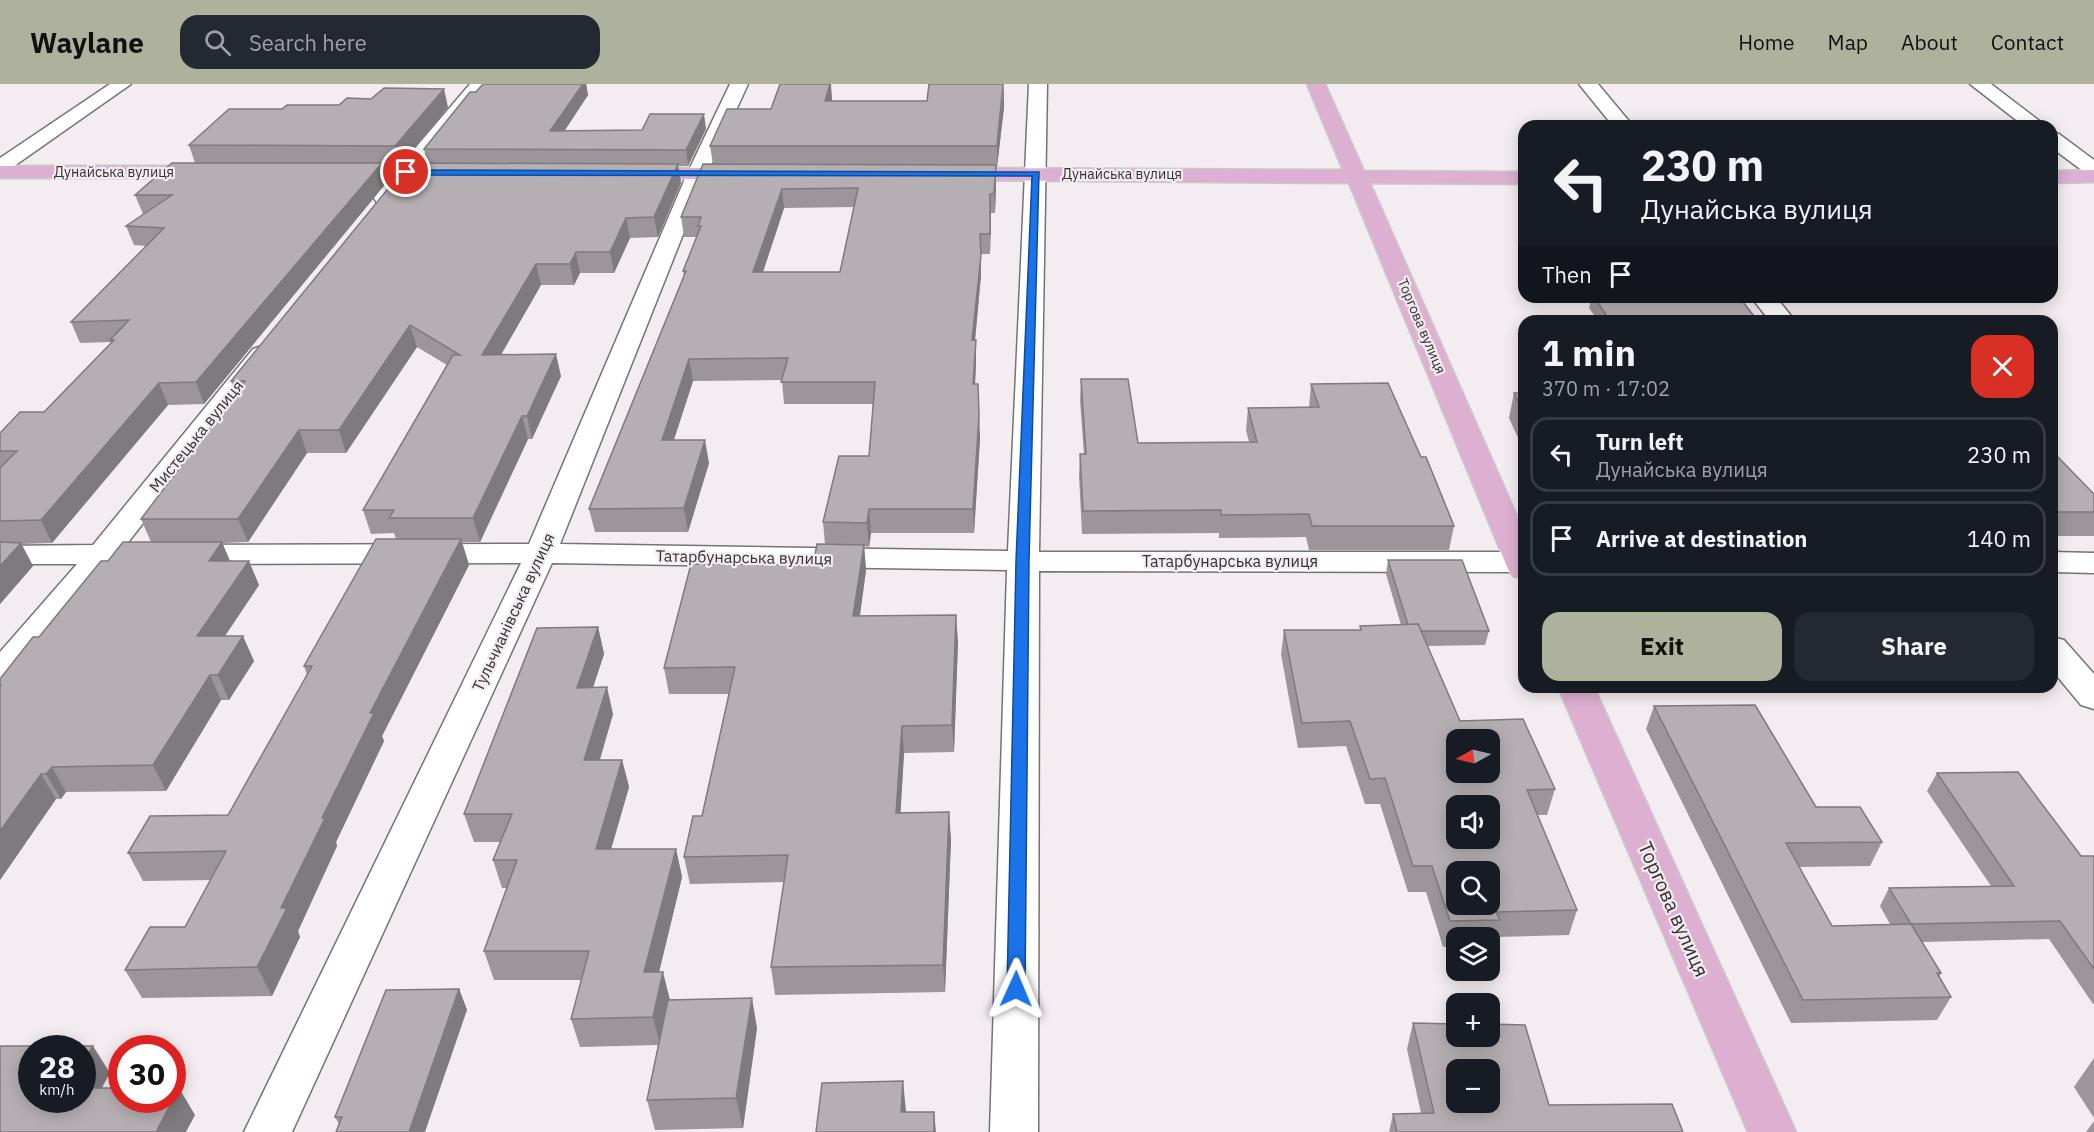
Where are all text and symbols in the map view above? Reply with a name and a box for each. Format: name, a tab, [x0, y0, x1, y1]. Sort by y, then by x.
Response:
search box	[180, 15, 600, 69]
text: Waylane	[30, 24, 144, 61]
icon: search	[201, 26, 234, 59]
text: Search here	[249, 28, 367, 57]
text: Home	[1738, 28, 1795, 56]
text: Map	[1828, 28, 1868, 56]
text: About	[1901, 28, 1958, 56]
text: Contact	[1991, 28, 2064, 56]
text: 230 m	[1641, 138, 1764, 193]
icon: left	[1542, 144, 1620, 222]
pin	[380, 146, 431, 197]
icon: arrive	[389, 155, 422, 188]
street label: Дунайська вулиця	[54, 163, 174, 181]
street label: Дунайська вулиця	[1062, 165, 1182, 183]
text: Дунайська вулиця	[1641, 191, 1873, 226]
icon: arrive	[1604, 258, 1637, 291]
text: Then	[1542, 260, 1592, 289]
street label: Торгова вулиця	[1394, 276, 1450, 376]
text: 1 min	[1542, 329, 1636, 376]
button: close	[1971, 335, 2034, 398]
text: 370 m · 17:02	[1542, 375, 1670, 402]
street label: Мистецька вулиця	[145, 376, 247, 496]
text: Turn left	[1596, 427, 1684, 456]
icon: left	[1545, 438, 1578, 471]
text: 230 m	[1967, 440, 2031, 469]
text: Дунайська вулиця	[1596, 456, 1768, 483]
icon: arrive	[1545, 522, 1578, 555]
text: Arrive at destination	[1596, 524, 1807, 553]
text: 140 m	[1967, 524, 2031, 553]
street label: Тульчианівська вулиця	[467, 530, 559, 694]
street label: Татарбунарська вулиця	[656, 545, 832, 569]
street label: Татарбунарська вулиця	[1142, 551, 1318, 571]
button: Exit	[1542, 612, 1782, 681]
button: Share	[1794, 612, 2034, 681]
north arrow	[1446, 729, 1500, 783]
map controls	[1446, 729, 1500, 1113]
button: sound	[1446, 795, 1500, 849]
street label: Торгова вулиця	[1632, 837, 1716, 981]
button: search	[1446, 861, 1500, 915]
button: layers	[1446, 927, 1500, 981]
position arrow	[984, 957, 1048, 1021]
button: +	[1446, 993, 1500, 1047]
speed limit sign: 30	[108, 1035, 186, 1113]
text: 28	[39, 1047, 75, 1086]
button: −	[1446, 1059, 1500, 1113]
text: km/h	[39, 1080, 75, 1099]

